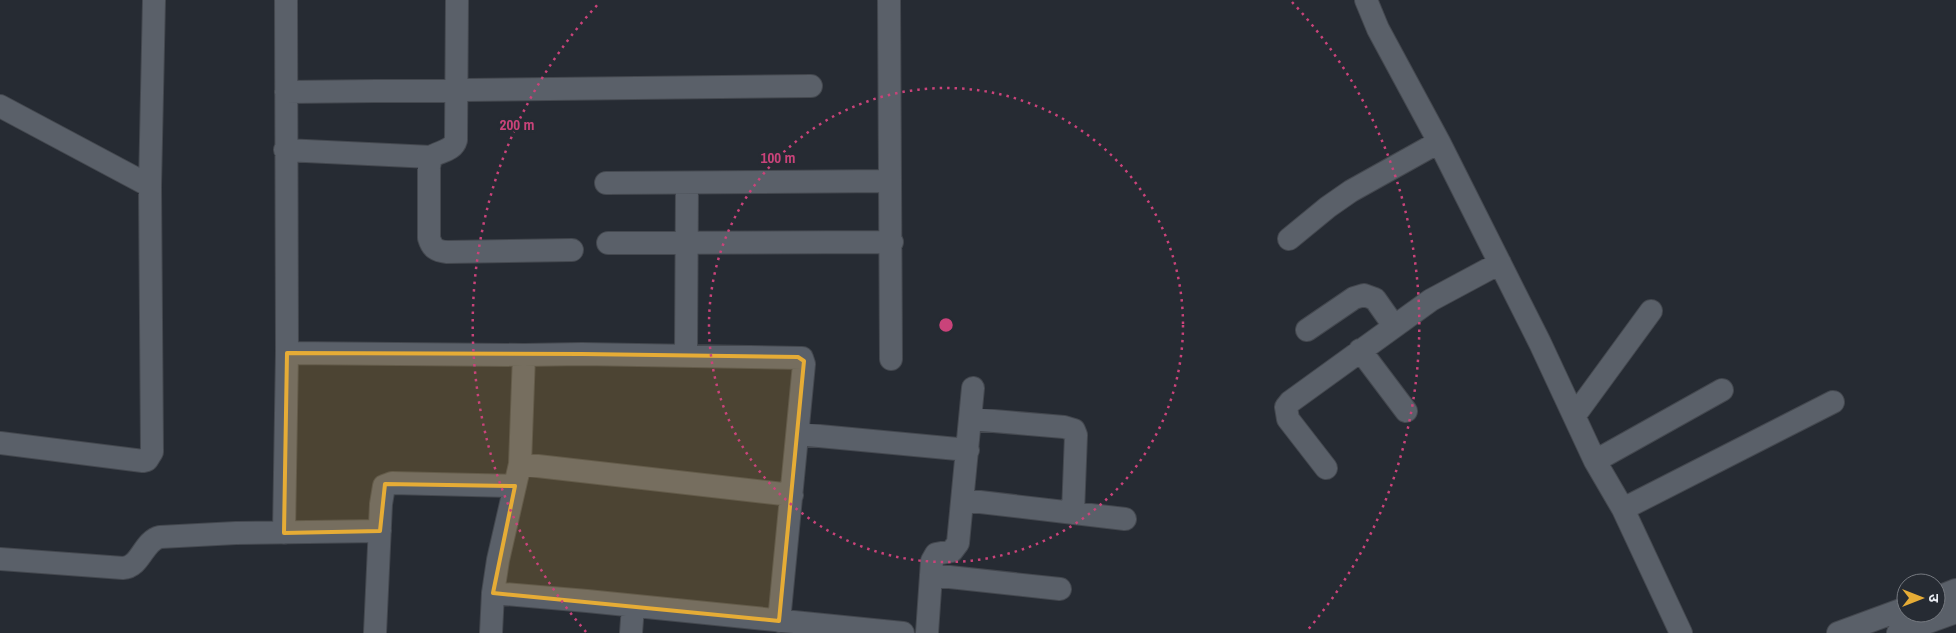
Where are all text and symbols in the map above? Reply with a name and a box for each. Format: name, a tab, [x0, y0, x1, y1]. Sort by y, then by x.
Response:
text: 200 m	[500, 114, 534, 135]
text: 100 m	[761, 147, 795, 168]
centre of rings	[937, 316, 955, 334]
north arrow	[1896, 573, 1946, 623]
text: उ	[1925, 594, 1943, 603]

